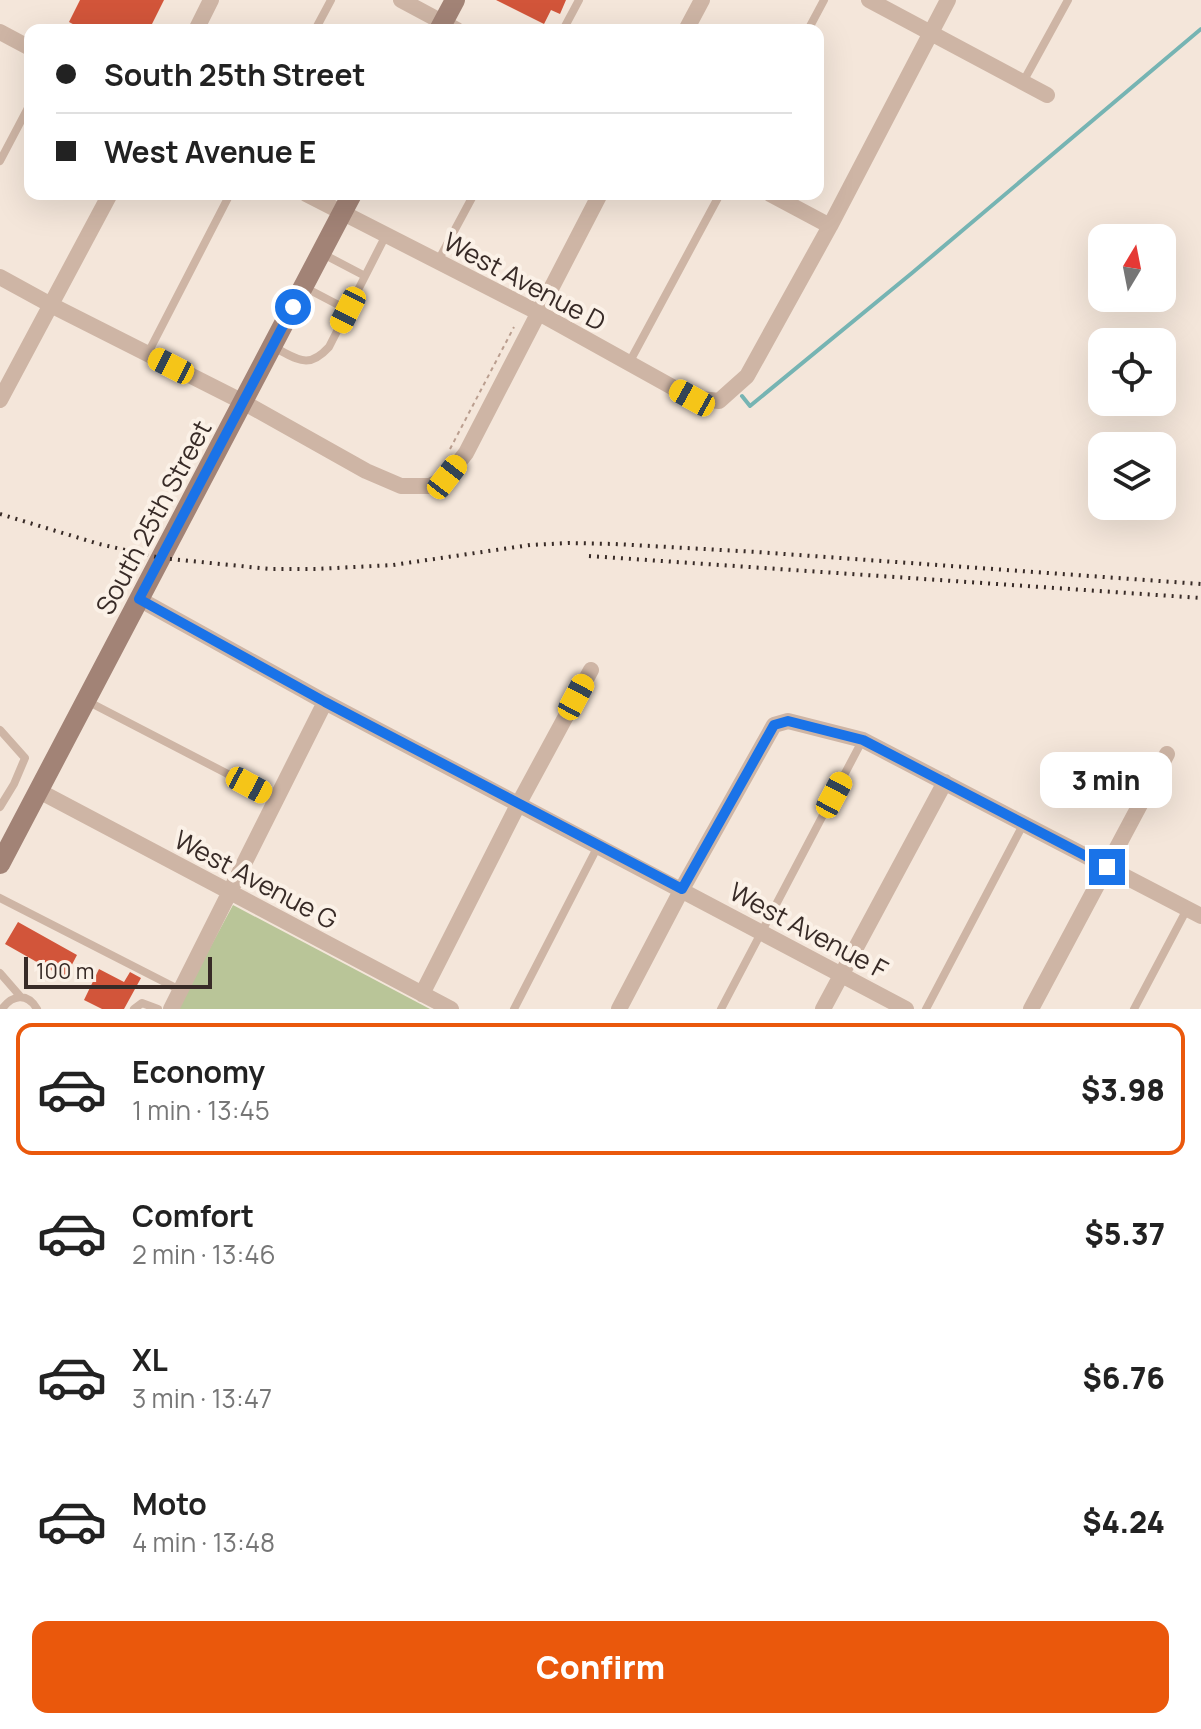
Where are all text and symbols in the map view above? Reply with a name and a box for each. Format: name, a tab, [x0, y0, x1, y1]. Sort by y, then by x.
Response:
text: South 25th Street	[104, 54, 365, 95]
text: West Avenue E	[104, 131, 316, 172]
street label: West Avenue D	[438, 223, 612, 339]
north arrow	[1088, 224, 1176, 312]
map controls	[1088, 224, 1176, 520]
car	[326, 283, 370, 337]
route start	[275, 289, 311, 325]
button: locate	[1088, 328, 1176, 416]
car	[144, 344, 198, 388]
car	[665, 376, 719, 420]
street label: South 25th Street	[87, 414, 219, 620]
button: layers	[1088, 432, 1176, 520]
car	[423, 451, 471, 503]
car	[554, 670, 598, 724]
callout: 3 min	[1041, 751, 1173, 807]
text: 3 min	[1072, 762, 1140, 798]
car	[222, 763, 276, 807]
car	[812, 768, 856, 822]
street label: West Avenue G	[168, 821, 344, 937]
route end	[1089, 849, 1125, 885]
street label: West Avenue F	[723, 873, 895, 987]
scale bar	[24, 953, 212, 989]
text: 100 m	[36, 956, 94, 986]
text: Economy	[132, 1051, 265, 1092]
icon: car	[36, 1053, 108, 1125]
text: $3.98	[1081, 1069, 1165, 1110]
text: 1 min · 13:45	[132, 1092, 270, 1128]
text: Comfort	[132, 1195, 254, 1236]
icon: car	[36, 1197, 108, 1269]
text: $5.37	[1084, 1213, 1165, 1254]
text: 2 min · 13:46	[132, 1236, 276, 1272]
text: XL	[132, 1339, 168, 1380]
icon: car	[36, 1341, 108, 1413]
text: $6.76	[1083, 1357, 1165, 1398]
text: 3 min · 13:47	[132, 1380, 272, 1416]
text: Moto	[132, 1483, 207, 1524]
icon: car	[36, 1485, 108, 1557]
text: $4.24	[1082, 1501, 1165, 1542]
text: 4 min · 13:48	[132, 1524, 275, 1560]
button: Confirm	[32, 1621, 1169, 1713]

